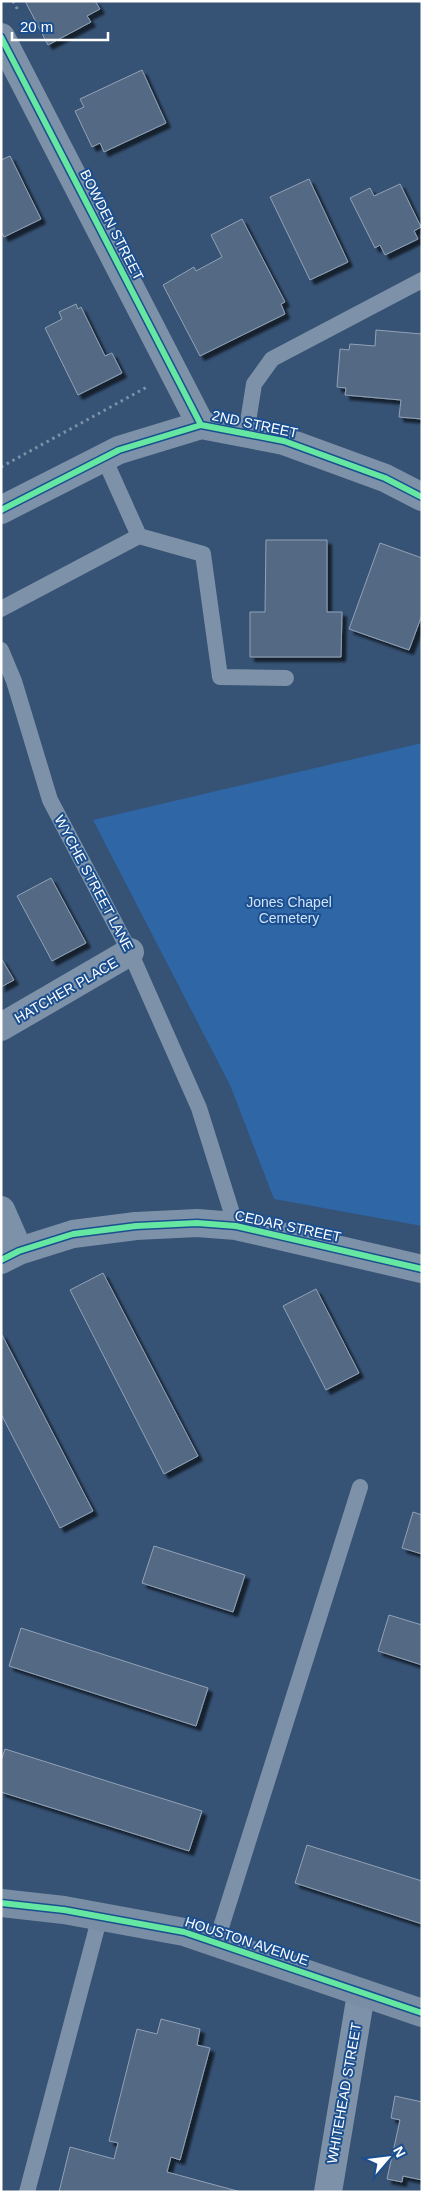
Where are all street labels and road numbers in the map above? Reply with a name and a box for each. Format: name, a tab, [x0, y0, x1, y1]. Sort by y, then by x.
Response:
street label: BOWDEN STREET	[77, 167, 147, 283]
street label: 2ND STREET	[211, 407, 300, 441]
street label: WYCHE STREET LANE	[51, 812, 137, 954]
street label: HATCHER PLACE	[12, 954, 120, 1026]
street label: CEDAR STREET	[233, 1207, 343, 1245]
street label: HOUSTON AVENUE	[183, 1913, 311, 1969]
street label: WHITEHEAD STREET	[324, 2021, 364, 2165]

